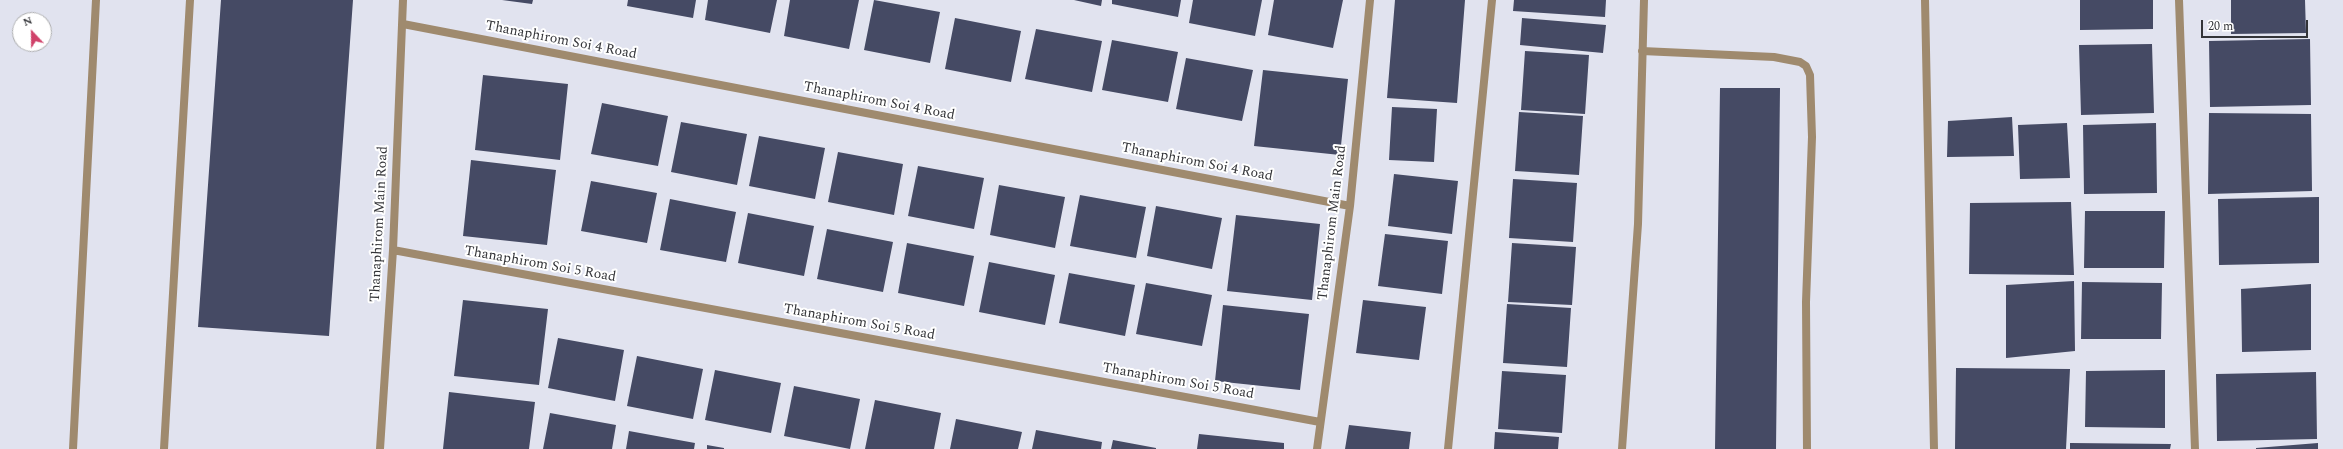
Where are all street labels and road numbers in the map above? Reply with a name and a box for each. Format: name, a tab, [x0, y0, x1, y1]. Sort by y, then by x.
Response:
street label: Thanaphirom Soi 4 Road	[484, 18, 638, 64]
street label: Thanaphirom Soi 4 Road	[802, 79, 956, 125]
street label: Thanaphirom Soi 4 Road	[1120, 140, 1274, 186]
street label: Thanaphirom Main Road	[1315, 144, 1351, 302]
street label: Thanaphirom Main Road	[368, 146, 392, 302]
street label: Thanaphirom Soi 5 Road	[463, 243, 617, 287]
street label: Thanaphirom Soi 5 Road	[782, 301, 936, 345]
street label: Thanaphirom Soi 5 Road	[1101, 360, 1255, 404]

